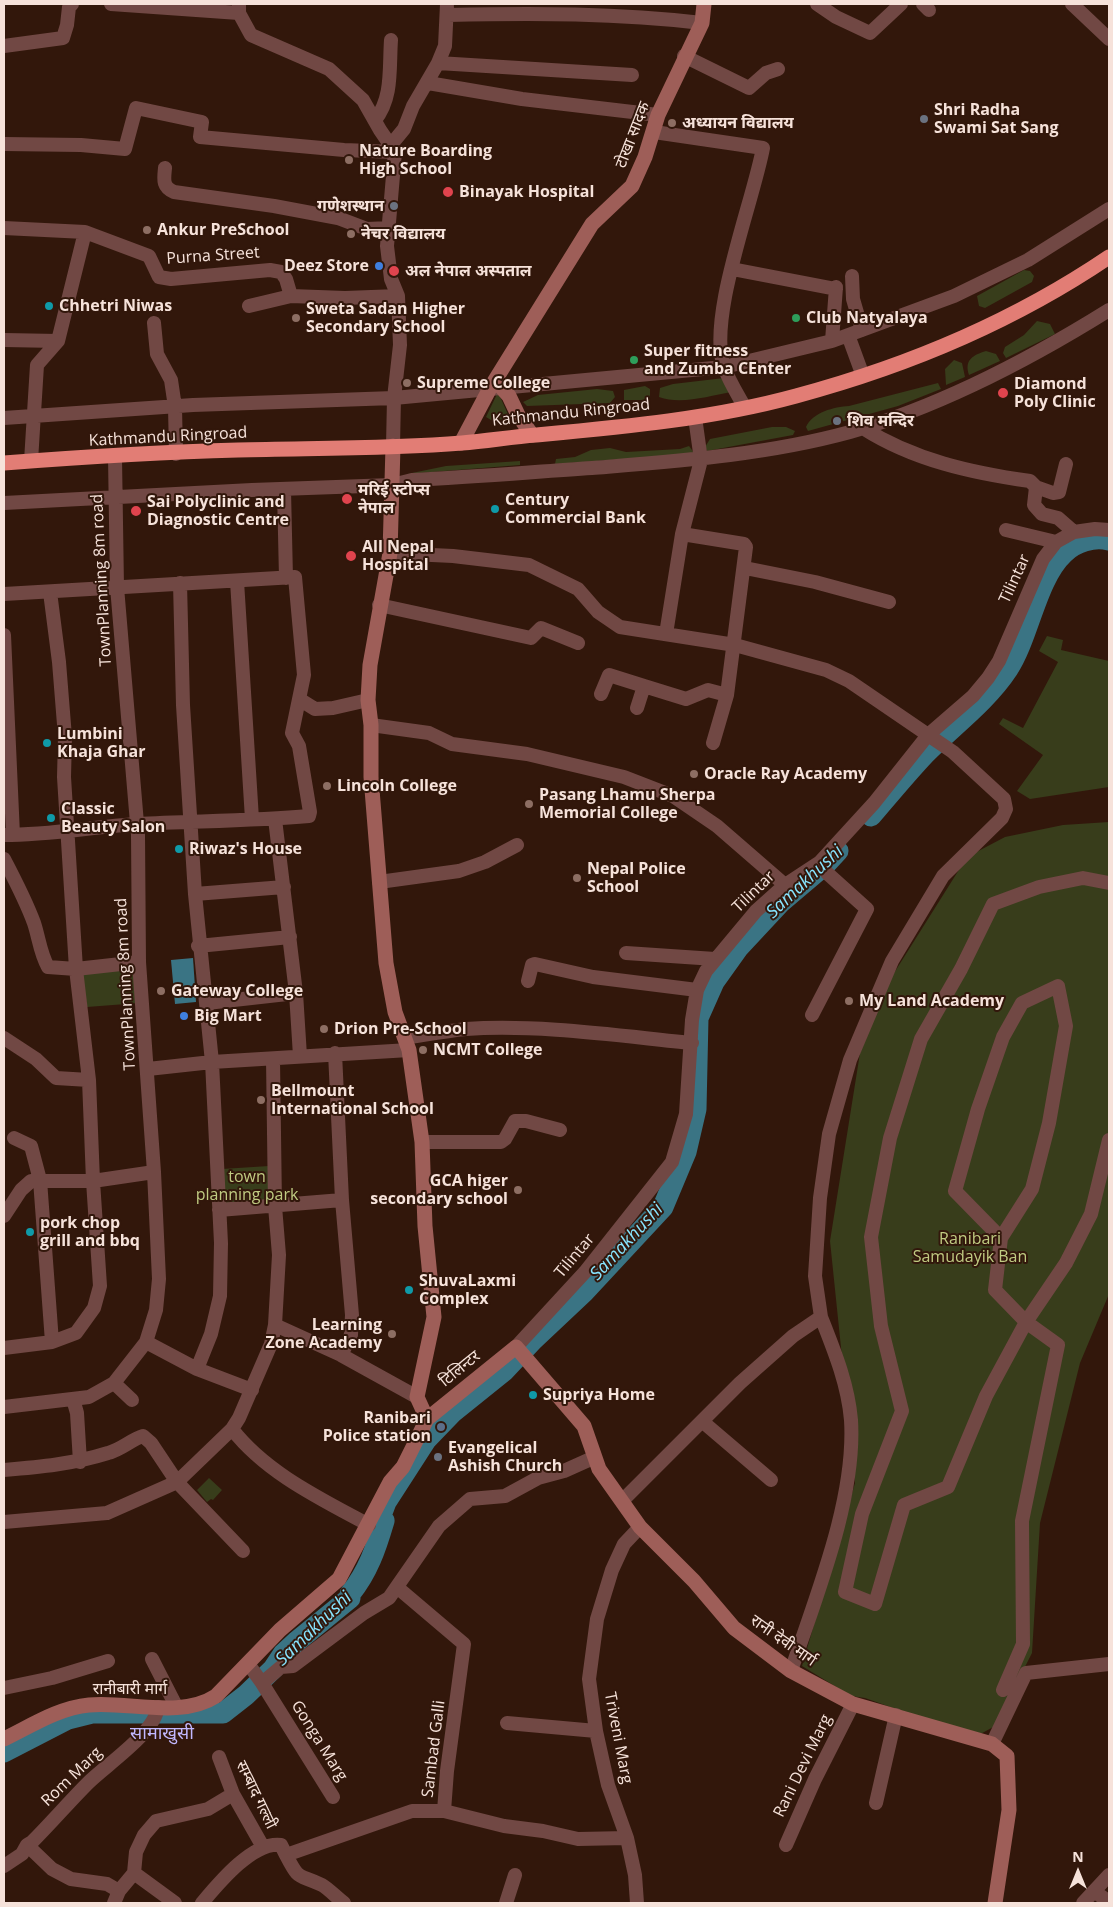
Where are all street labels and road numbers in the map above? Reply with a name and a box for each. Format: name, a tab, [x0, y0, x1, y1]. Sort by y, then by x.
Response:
street label: टोखा सादक	[612, 99, 654, 171]
street label: Purna Street	[166, 243, 260, 269]
street label: Kathmandu Ringroad	[491, 395, 651, 431]
street label: Kathmandu Ringroad	[88, 423, 248, 451]
street label: TownPlanning 8m road	[88, 493, 116, 667]
street label: Tilintar	[995, 551, 1035, 607]
street label: Tilintar	[729, 867, 779, 917]
street label: TownPlanning 8m road	[112, 897, 140, 1071]
street label: Tilintar	[551, 1230, 599, 1282]
street label: टिलिन्टर	[436, 1347, 484, 1391]
street label: रानी देवी मार्ग	[746, 1611, 820, 1671]
street label: रानीबारी मार्ग	[93, 1679, 167, 1699]
street label: Triveni Marg	[600, 1691, 636, 1785]
street label: Gonga Marg	[287, 1697, 351, 1785]
street label: Sambad Galli	[419, 1699, 449, 1799]
street label: Rani Devi Marg	[770, 1711, 836, 1821]
street label: Rom Marg	[38, 1743, 106, 1811]
street label: सम्बाद गल्ली	[231, 1758, 281, 1832]

